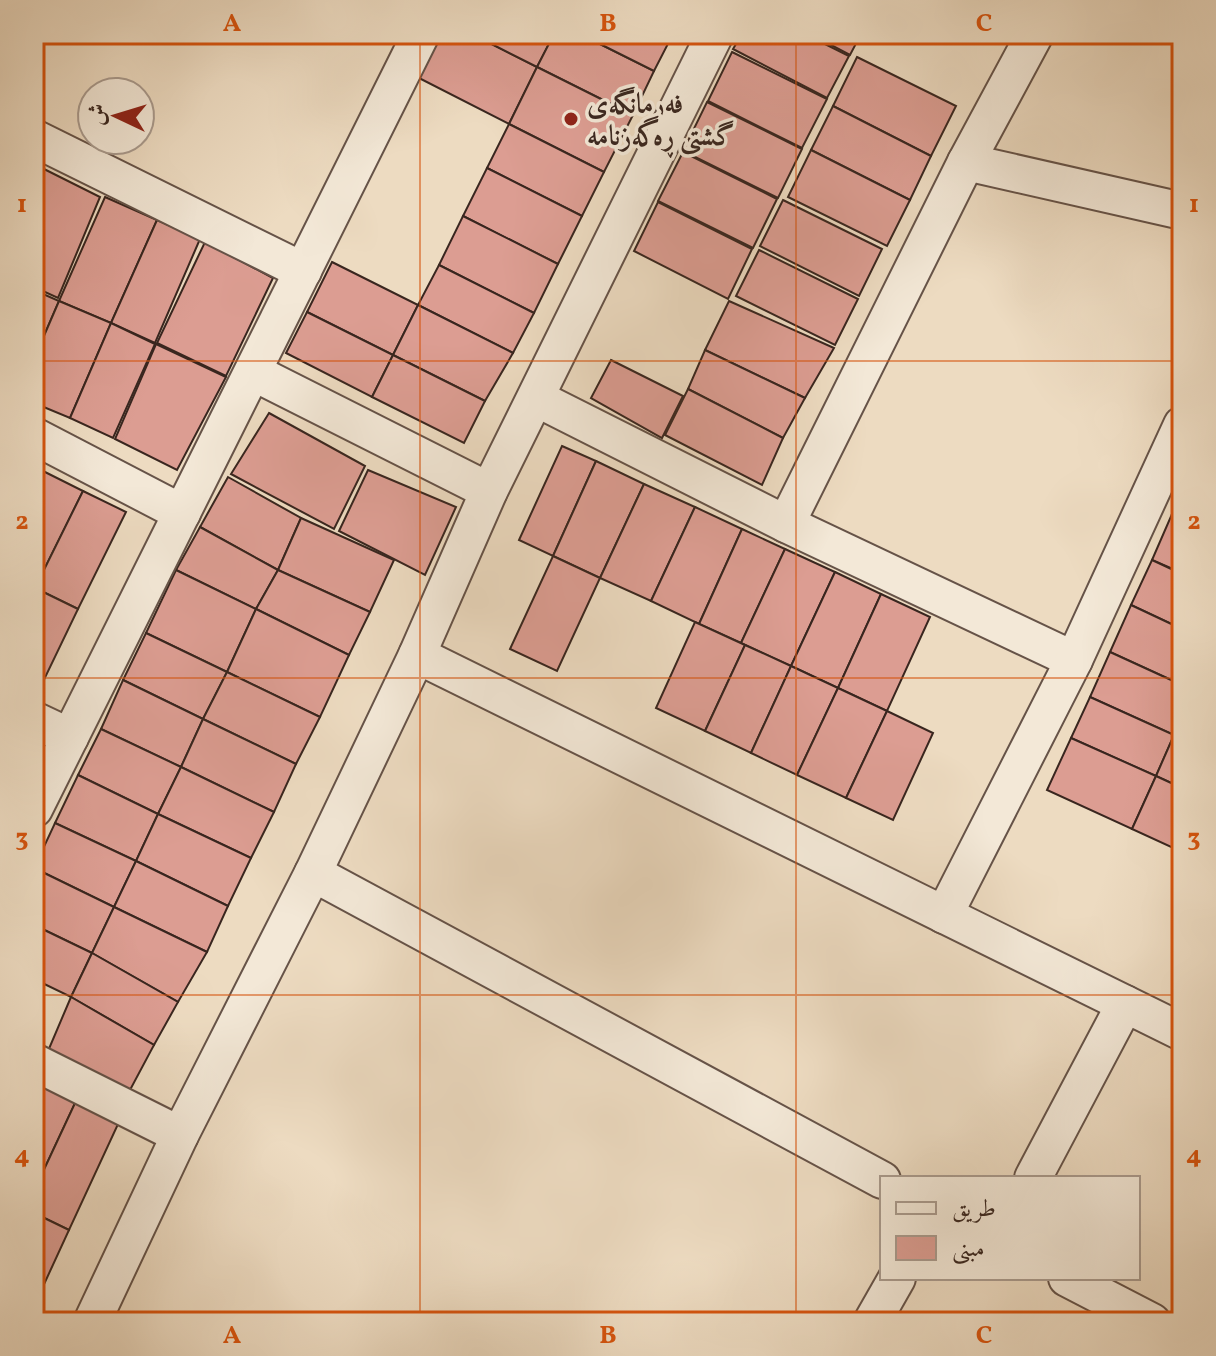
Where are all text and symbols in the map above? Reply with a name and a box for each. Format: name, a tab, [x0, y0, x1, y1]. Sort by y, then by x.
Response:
text: A	[223, 6, 242, 42]
text: B	[599, 6, 617, 42]
text: C	[976, 6, 992, 42]
north arrow	[76, 76, 156, 156]
place label: فەرمانگەی گشتی ڕەگەزنامە	[587, 86, 735, 159]
text: ش	[82, 103, 115, 127]
marker: فەرمانگەی گشتی ڕەگەزنامە	[562, 110, 580, 128]
text: 1	[17, 187, 27, 223]
text: 1	[1189, 187, 1199, 223]
text: 2	[15, 504, 29, 540]
text: 2	[1187, 504, 1201, 540]
text: 3	[15, 821, 29, 857]
text: 3	[1187, 821, 1201, 857]
text: 4	[14, 1138, 30, 1174]
text: 4	[1186, 1138, 1202, 1174]
legend	[880, 1176, 1140, 1280]
text: طريق	[952, 1193, 996, 1227]
text: مبنى	[952, 1233, 985, 1267]
text: A	[223, 1318, 242, 1354]
text: B	[599, 1318, 617, 1354]
text: C	[976, 1318, 992, 1354]

